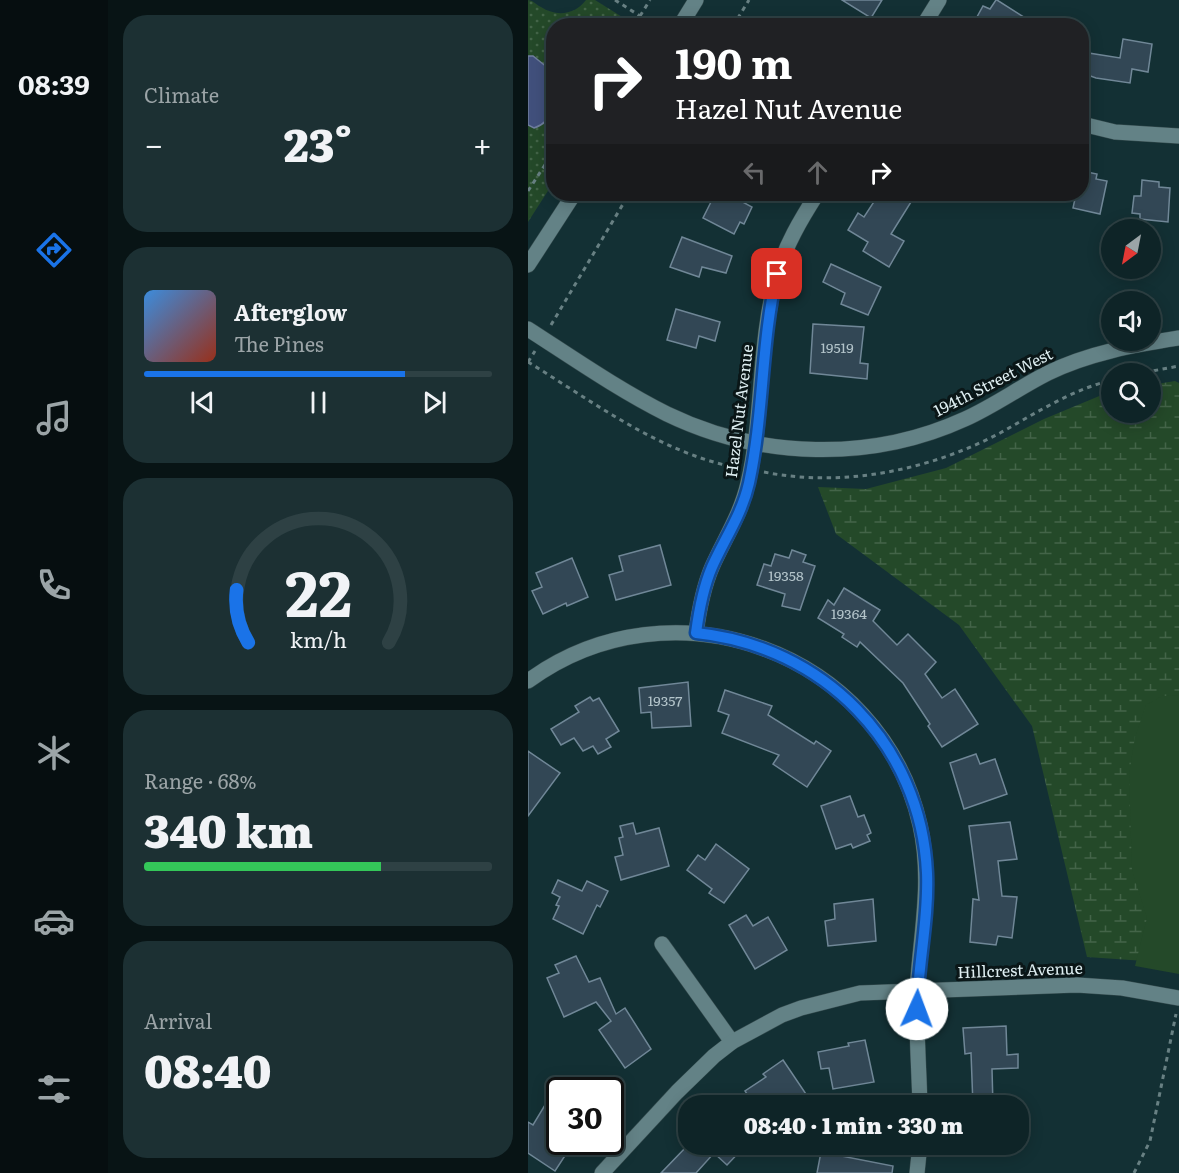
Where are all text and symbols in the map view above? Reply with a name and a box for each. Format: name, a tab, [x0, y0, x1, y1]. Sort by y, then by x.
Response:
text: 190 m	[675, 30, 793, 92]
icon: right	[576, 42, 654, 120]
text: 08:39	[18, 63, 90, 103]
text: Climate	[144, 79, 219, 109]
text: Hazel Nut Avenue	[675, 87, 902, 127]
text: 23°	[284, 109, 352, 176]
text: −	[144, 118, 163, 167]
text: +	[473, 118, 492, 167]
icon: left	[738, 156, 771, 189]
icon: ahead	[801, 156, 834, 189]
icon: right	[864, 156, 897, 189]
north arrow	[1101, 219, 1161, 279]
map controls	[1101, 219, 1161, 423]
icon: directions	[33, 229, 75, 271]
pin	[751, 248, 802, 299]
icon: arrive	[760, 257, 793, 290]
button: sound	[1101, 291, 1161, 351]
text: Afterglow	[234, 295, 347, 328]
text: The Pines	[234, 328, 324, 358]
house number: 19519	[820, 337, 854, 357]
street label: 194th Street West	[929, 341, 1057, 421]
street label: Hazel Nut Avenue	[718, 343, 758, 479]
button: search	[1101, 363, 1161, 423]
icon: previous	[186, 386, 219, 419]
icon: pause	[302, 386, 335, 419]
icon: next	[418, 386, 451, 419]
icon: music	[33, 397, 75, 439]
text: 22	[284, 545, 352, 637]
icon: phone	[33, 564, 75, 606]
house number: 19358	[768, 565, 804, 585]
house number: 19364	[831, 603, 867, 623]
text: km/h	[289, 624, 347, 656]
house number: 19357	[648, 690, 682, 710]
icon: climate	[33, 732, 75, 774]
text: Range · 68%	[144, 765, 257, 795]
text: 340 km	[144, 795, 313, 862]
icon: car	[33, 900, 75, 942]
street label: Hillcrest Avenue	[957, 955, 1083, 983]
position arrow	[885, 977, 949, 1041]
text: Arrival	[144, 1005, 212, 1035]
text: 08:40	[144, 1035, 271, 1102]
icon: filters	[33, 1068, 75, 1110]
speed limit sign: 30	[546, 1077, 624, 1155]
text: 08:40 · 1 min · 330 m	[744, 1108, 963, 1141]

